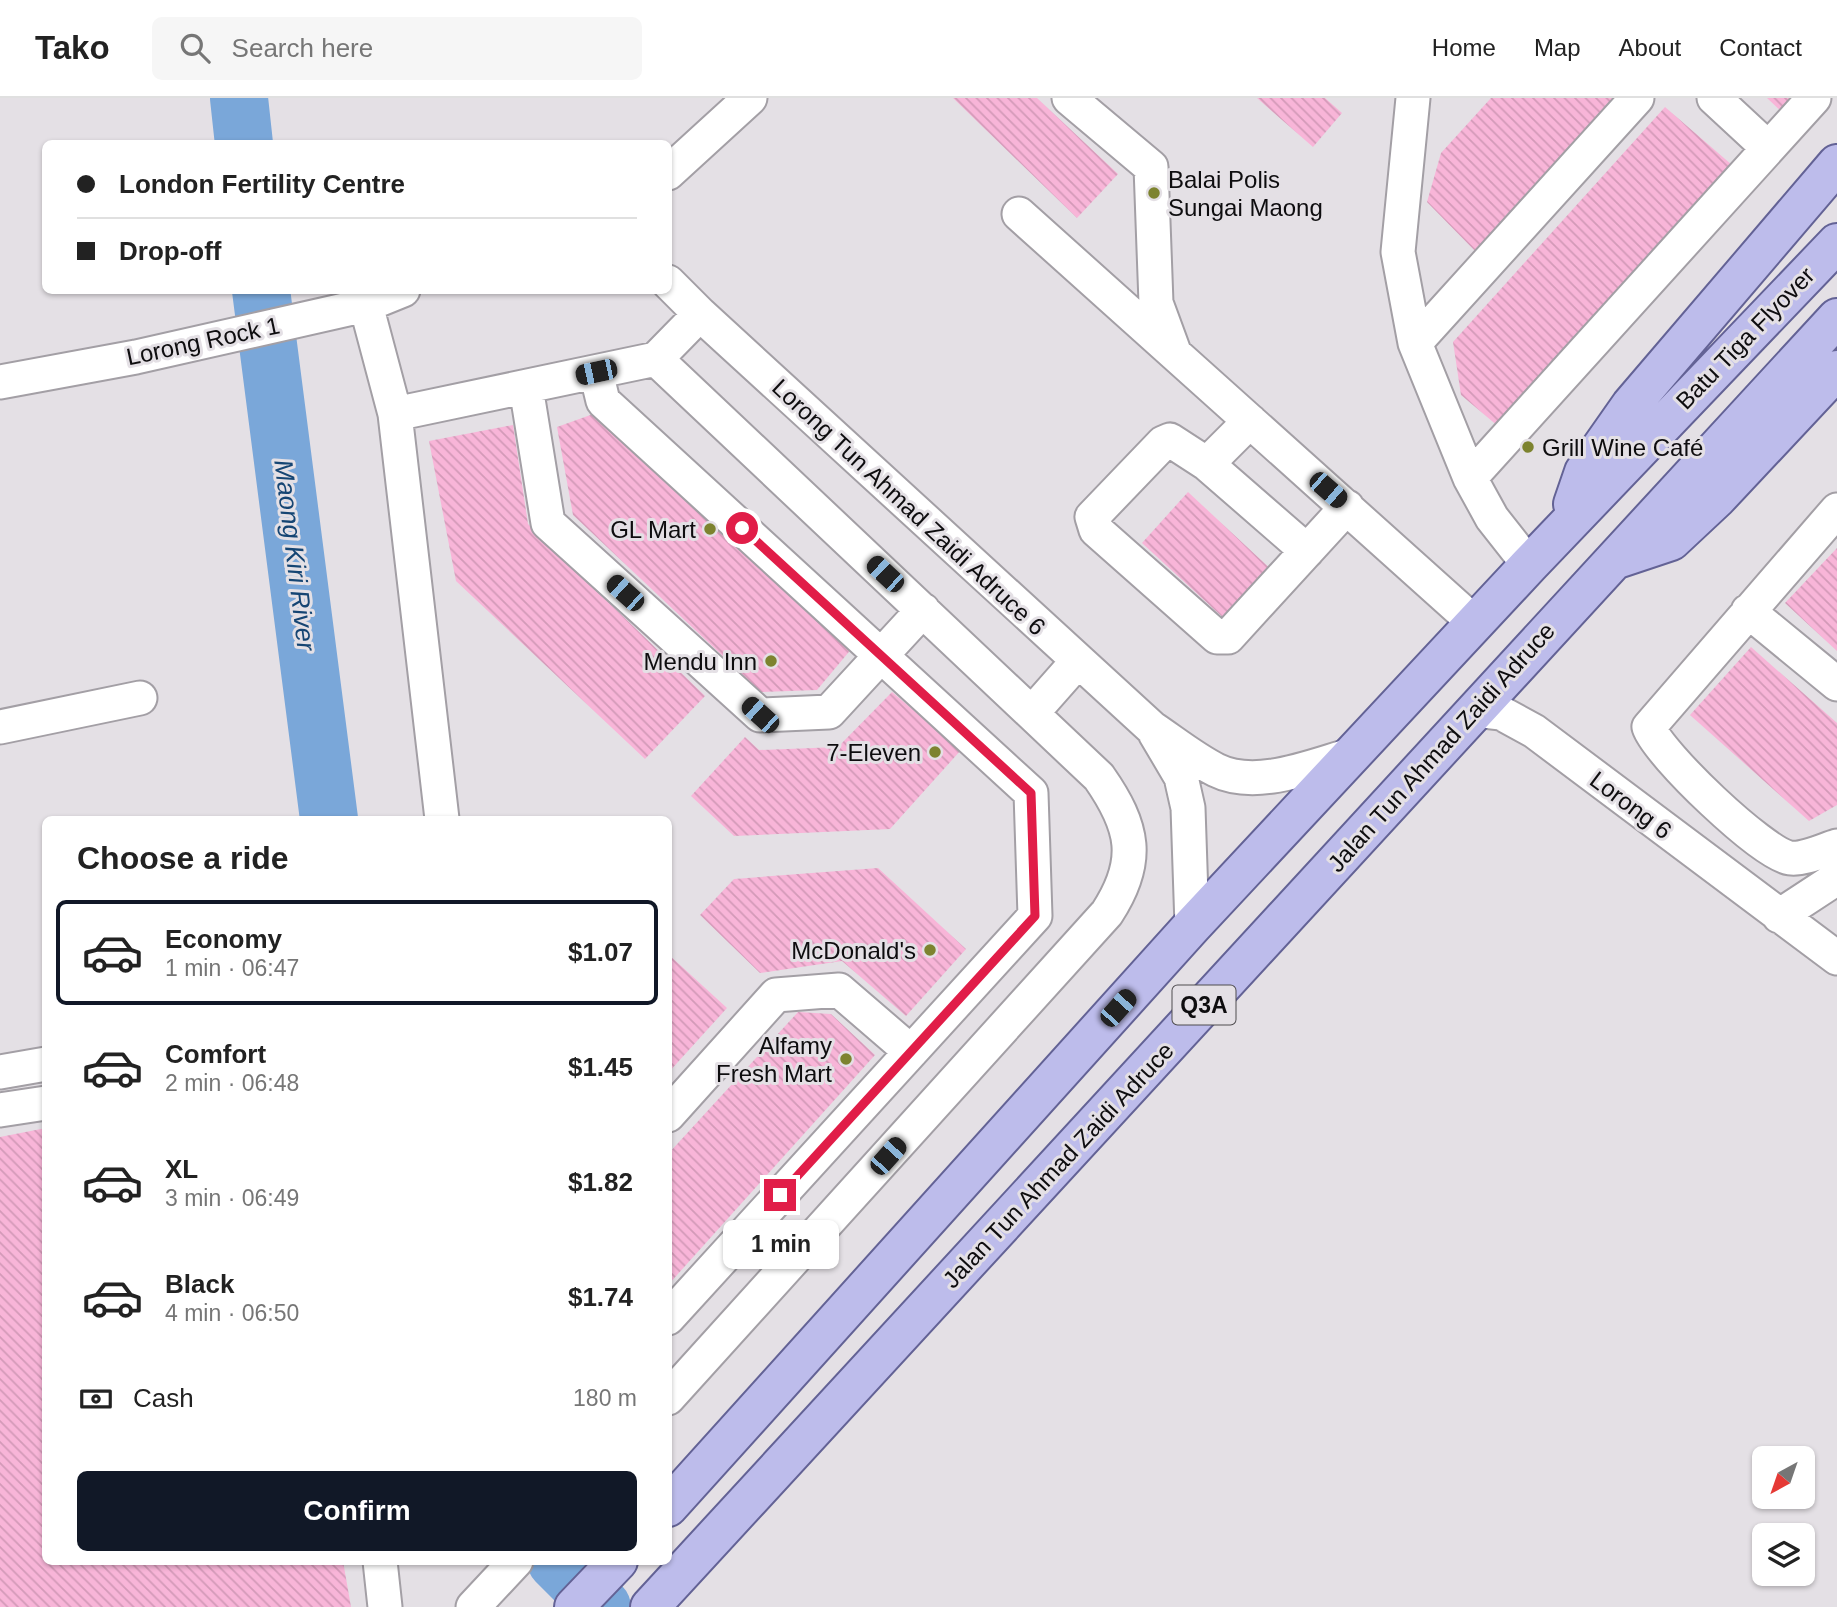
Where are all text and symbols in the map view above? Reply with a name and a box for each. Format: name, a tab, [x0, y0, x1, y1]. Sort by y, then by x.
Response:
search box	[152, 17, 642, 80]
text: Tako	[35, 29, 110, 66]
icon: search	[176, 29, 214, 67]
text: Search here	[232, 33, 373, 63]
text: Home	[1432, 34, 1496, 61]
text: Map	[1534, 34, 1581, 61]
text: About	[1619, 34, 1681, 61]
text: Contact	[1719, 34, 1802, 61]
place label: Balai Polis Sungai Maong	[1168, 166, 1323, 221]
text: London Fertility Centre	[119, 169, 405, 199]
marker: Balai Polis Sungai Maong	[1146, 185, 1162, 201]
text: Drop-off	[119, 236, 222, 266]
street label: Batu Tiga Flyover	[1670, 261, 1820, 415]
street label: Lorong Rock 1	[124, 312, 282, 370]
car	[574, 357, 619, 387]
street label: Lorong Tun Ahmad Zaidi Adruce 6	[767, 373, 1051, 641]
place label: Grill Wine Café	[1542, 434, 1703, 461]
marker: Grill Wine Café	[1520, 439, 1536, 455]
water label: Maong Kiri River	[268, 458, 322, 654]
car	[1306, 468, 1351, 512]
route start	[726, 512, 758, 544]
place label: GL Mart	[610, 516, 696, 543]
marker: GL Mart	[702, 521, 718, 537]
car	[863, 552, 908, 596]
car	[603, 571, 648, 615]
street label: Jalan Tun Ahmad Zaidi Adruce	[1322, 617, 1560, 877]
place label: Mendu Inn	[644, 648, 757, 675]
marker: Mendu Inn	[763, 653, 779, 669]
car	[738, 693, 783, 737]
place label: 7-Eleven	[826, 739, 921, 766]
marker: 7-Eleven	[927, 744, 943, 760]
street label: Lorong 6	[1585, 766, 1677, 844]
text: Choose a ride	[77, 840, 289, 876]
icon: car	[81, 921, 144, 984]
text: Economy	[165, 924, 282, 954]
text: $1.07	[568, 937, 633, 967]
place label: McDonald's	[791, 937, 916, 964]
marker: McDonald's	[922, 942, 938, 958]
text: 1 min · 06:47	[165, 955, 299, 981]
car	[1097, 985, 1140, 1031]
road number: Q3A	[1172, 986, 1236, 1024]
place label: Alfamy Fresh Mart	[716, 1032, 832, 1087]
icon: car	[81, 1036, 144, 1099]
street label: Jalan Tun Ahmad Zaidi Adruce	[937, 1037, 1179, 1293]
text: Comfort	[165, 1039, 266, 1069]
marker: Alfamy Fresh Mart	[838, 1051, 854, 1067]
text: $1.45	[568, 1052, 633, 1082]
text: 2 min · 06:48	[165, 1070, 299, 1096]
car	[867, 1133, 910, 1179]
icon: car	[81, 1151, 144, 1214]
text: XL	[165, 1154, 198, 1184]
text: $1.82	[568, 1167, 633, 1197]
route end	[764, 1179, 796, 1211]
text: 3 min · 06:49	[165, 1185, 299, 1211]
callout: 1 min	[722, 1220, 838, 1268]
text: 1 min	[751, 1231, 811, 1257]
icon: car	[81, 1266, 144, 1329]
text: Black	[165, 1269, 234, 1299]
text: $1.74	[568, 1282, 633, 1312]
text: 4 min · 06:50	[165, 1300, 299, 1326]
icon: cash	[77, 1380, 115, 1418]
text: Cash	[133, 1383, 194, 1413]
text: 180 m	[573, 1385, 637, 1411]
north arrow	[1752, 1446, 1815, 1508]
map controls	[1752, 1446, 1815, 1586]
button: Confirm	[77, 1471, 637, 1551]
button: layers	[1752, 1523, 1815, 1586]

